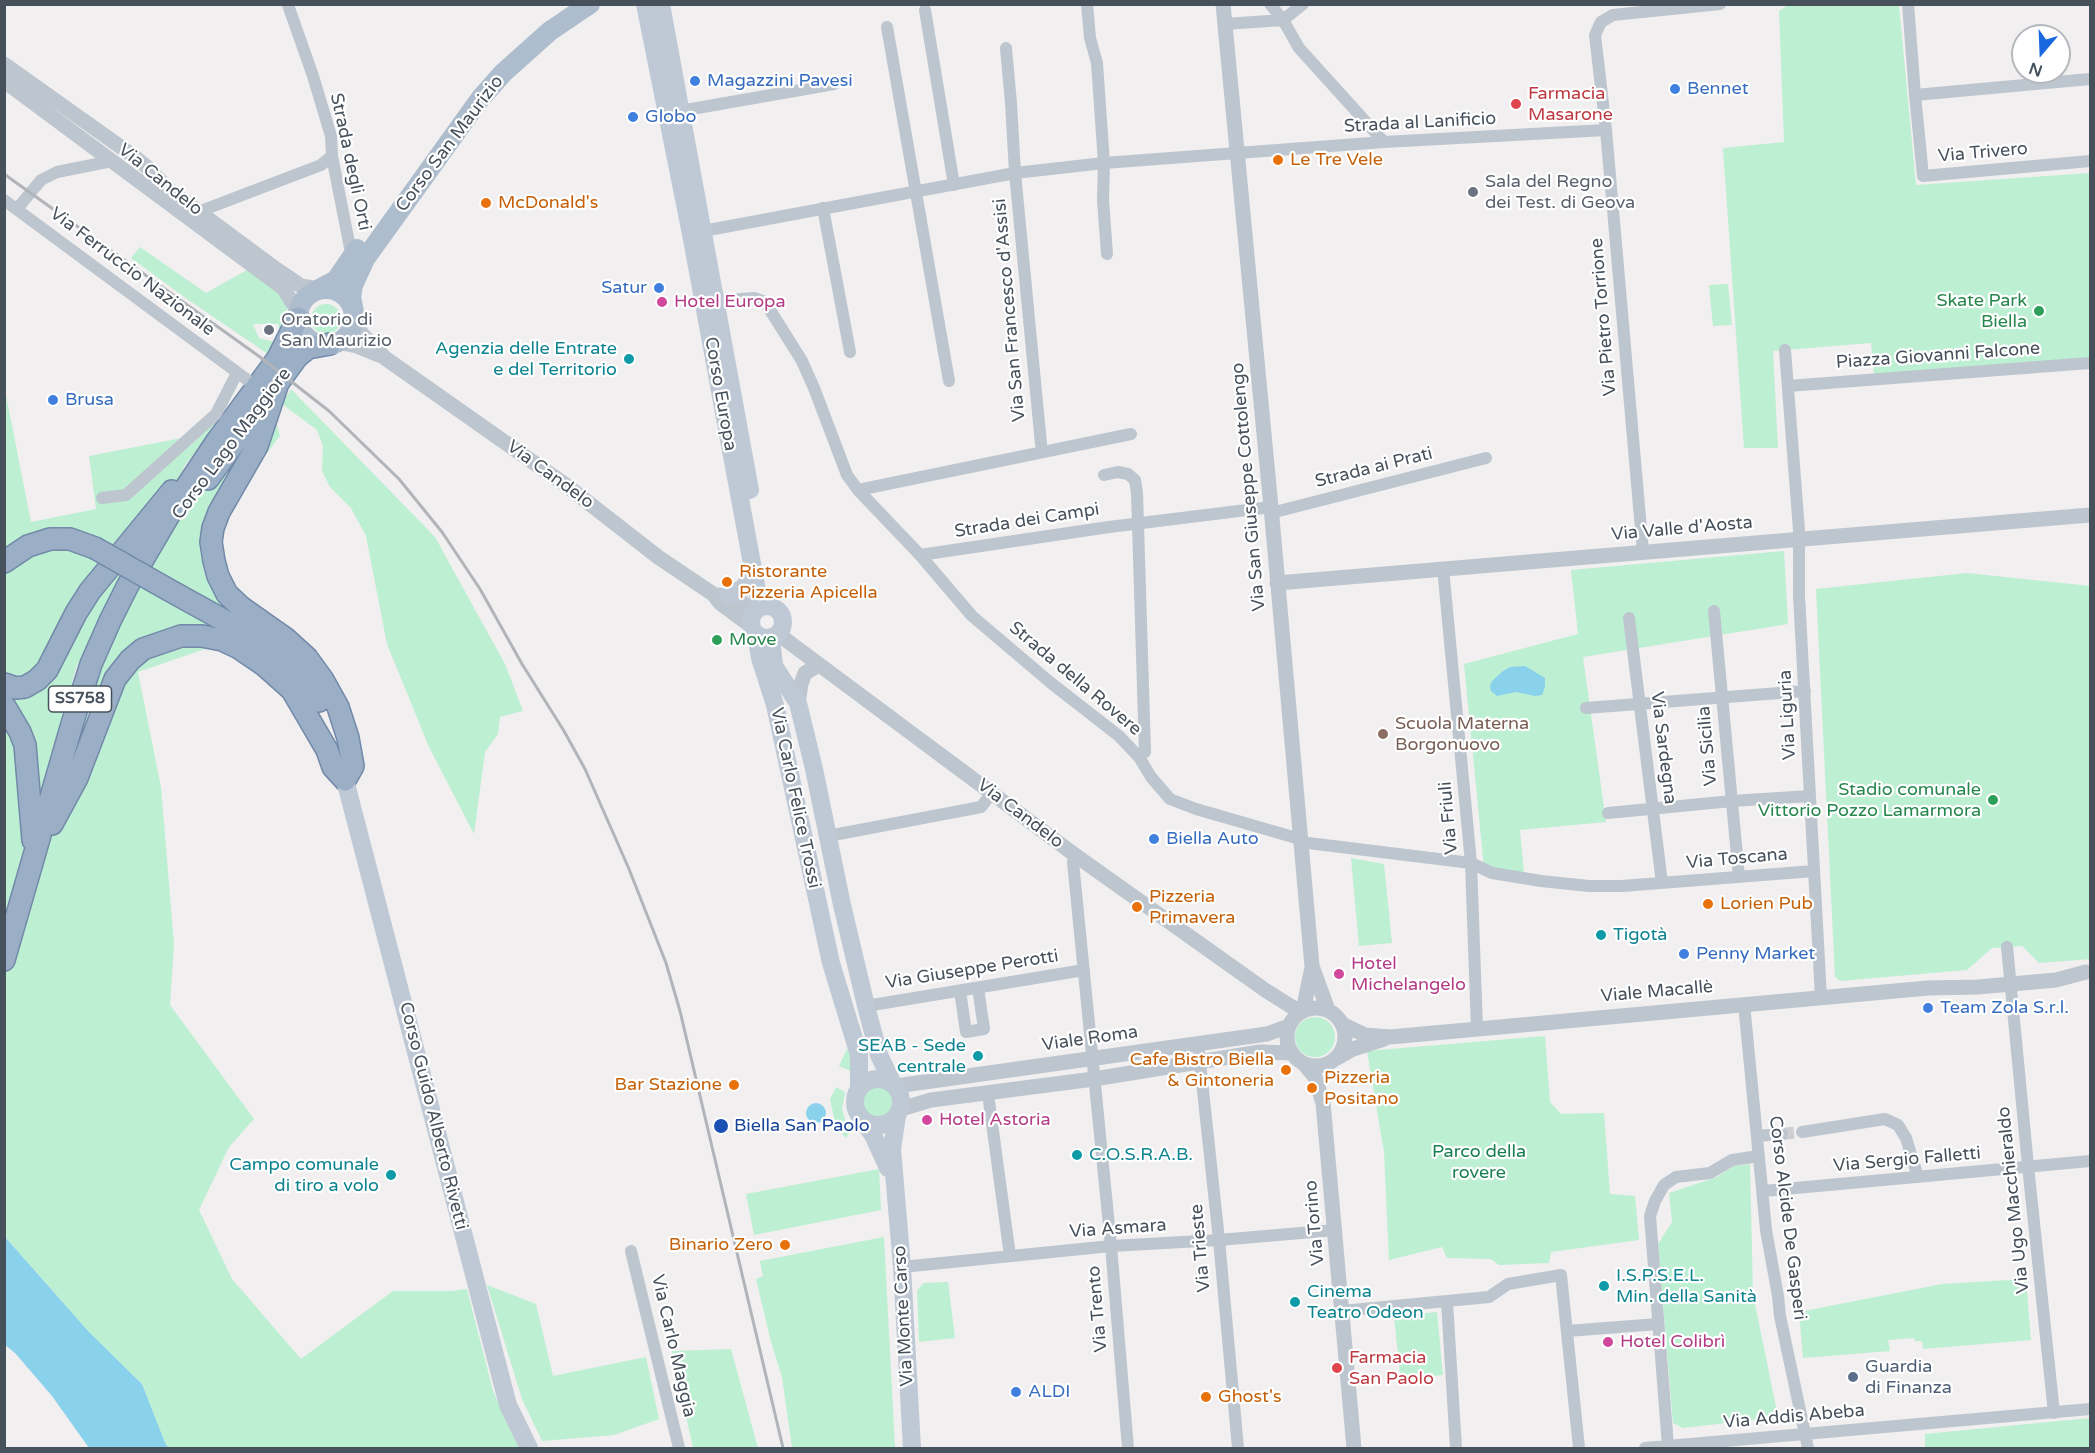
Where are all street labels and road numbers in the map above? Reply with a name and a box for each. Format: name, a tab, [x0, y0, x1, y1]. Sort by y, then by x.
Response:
street label: Corso San Maurizio	[392, 71, 508, 217]
street label: Strada degli Orti	[325, 91, 375, 233]
street label: Strada al Lanificio	[1343, 108, 1497, 138]
street label: Via Trivero	[1937, 138, 2029, 168]
street label: Via Candelo	[114, 139, 206, 221]
street label: Via San Francesco d'Assisi	[989, 197, 1031, 423]
street label: Via Ferruccio Nazionale	[45, 203, 219, 341]
street label: Via Pietro Torrione	[1586, 237, 1622, 397]
street label: Corso Europa	[699, 335, 741, 453]
street label: Piazza Giovanni Falcone	[1835, 338, 2041, 374]
street label: Via San Giuseppe Cottolengo	[1227, 362, 1271, 612]
street label: Corso Lago Maggiore	[168, 364, 296, 524]
street label: Via Candelo	[502, 436, 598, 514]
street label: Strada ai Prati	[1313, 443, 1435, 493]
street label: Strada dei Campi	[953, 499, 1101, 543]
street label: Via Valle d'Aosta	[1610, 512, 1754, 546]
street label: Strada della Rovere	[1004, 617, 1146, 741]
street label: Via Liguria	[1775, 669, 1801, 761]
road number: SS758	[48, 686, 112, 712]
street label: Via Sardegna	[1645, 690, 1681, 806]
street label: Via Sicilia	[1694, 705, 1722, 787]
street label: Via Carlo Felice Trossi	[765, 706, 825, 890]
street label: Via Candelo	[973, 775, 1067, 853]
street label: Via Friuli	[1435, 781, 1463, 855]
street label: Via Toscana	[1685, 844, 1789, 874]
street label: Via Giuseppe Perotti	[884, 946, 1060, 994]
street label: Viale Macallè	[1600, 976, 1714, 1008]
street label: Corso Guido Alberto Rivetti	[394, 1000, 472, 1232]
street label: Viale Roma	[1041, 1022, 1139, 1056]
street label: Via Ugo Macchieraldo	[1993, 1105, 2035, 1295]
street label: Corso Alcide De Gasperi	[1764, 1115, 1810, 1321]
street label: Via Sergio Falletti	[1832, 1143, 1982, 1177]
street label: Via Torino	[1301, 1179, 1329, 1267]
street label: Via Trieste	[1186, 1203, 1216, 1293]
street label: Via Asmara	[1069, 1215, 1167, 1243]
street label: Via Monte Carso	[890, 1245, 918, 1387]
street label: Via Trento	[1083, 1265, 1113, 1353]
street label: Via Carlo Maggia	[646, 1272, 700, 1420]
street label: Via Addis Abeba	[1722, 1400, 1866, 1434]

